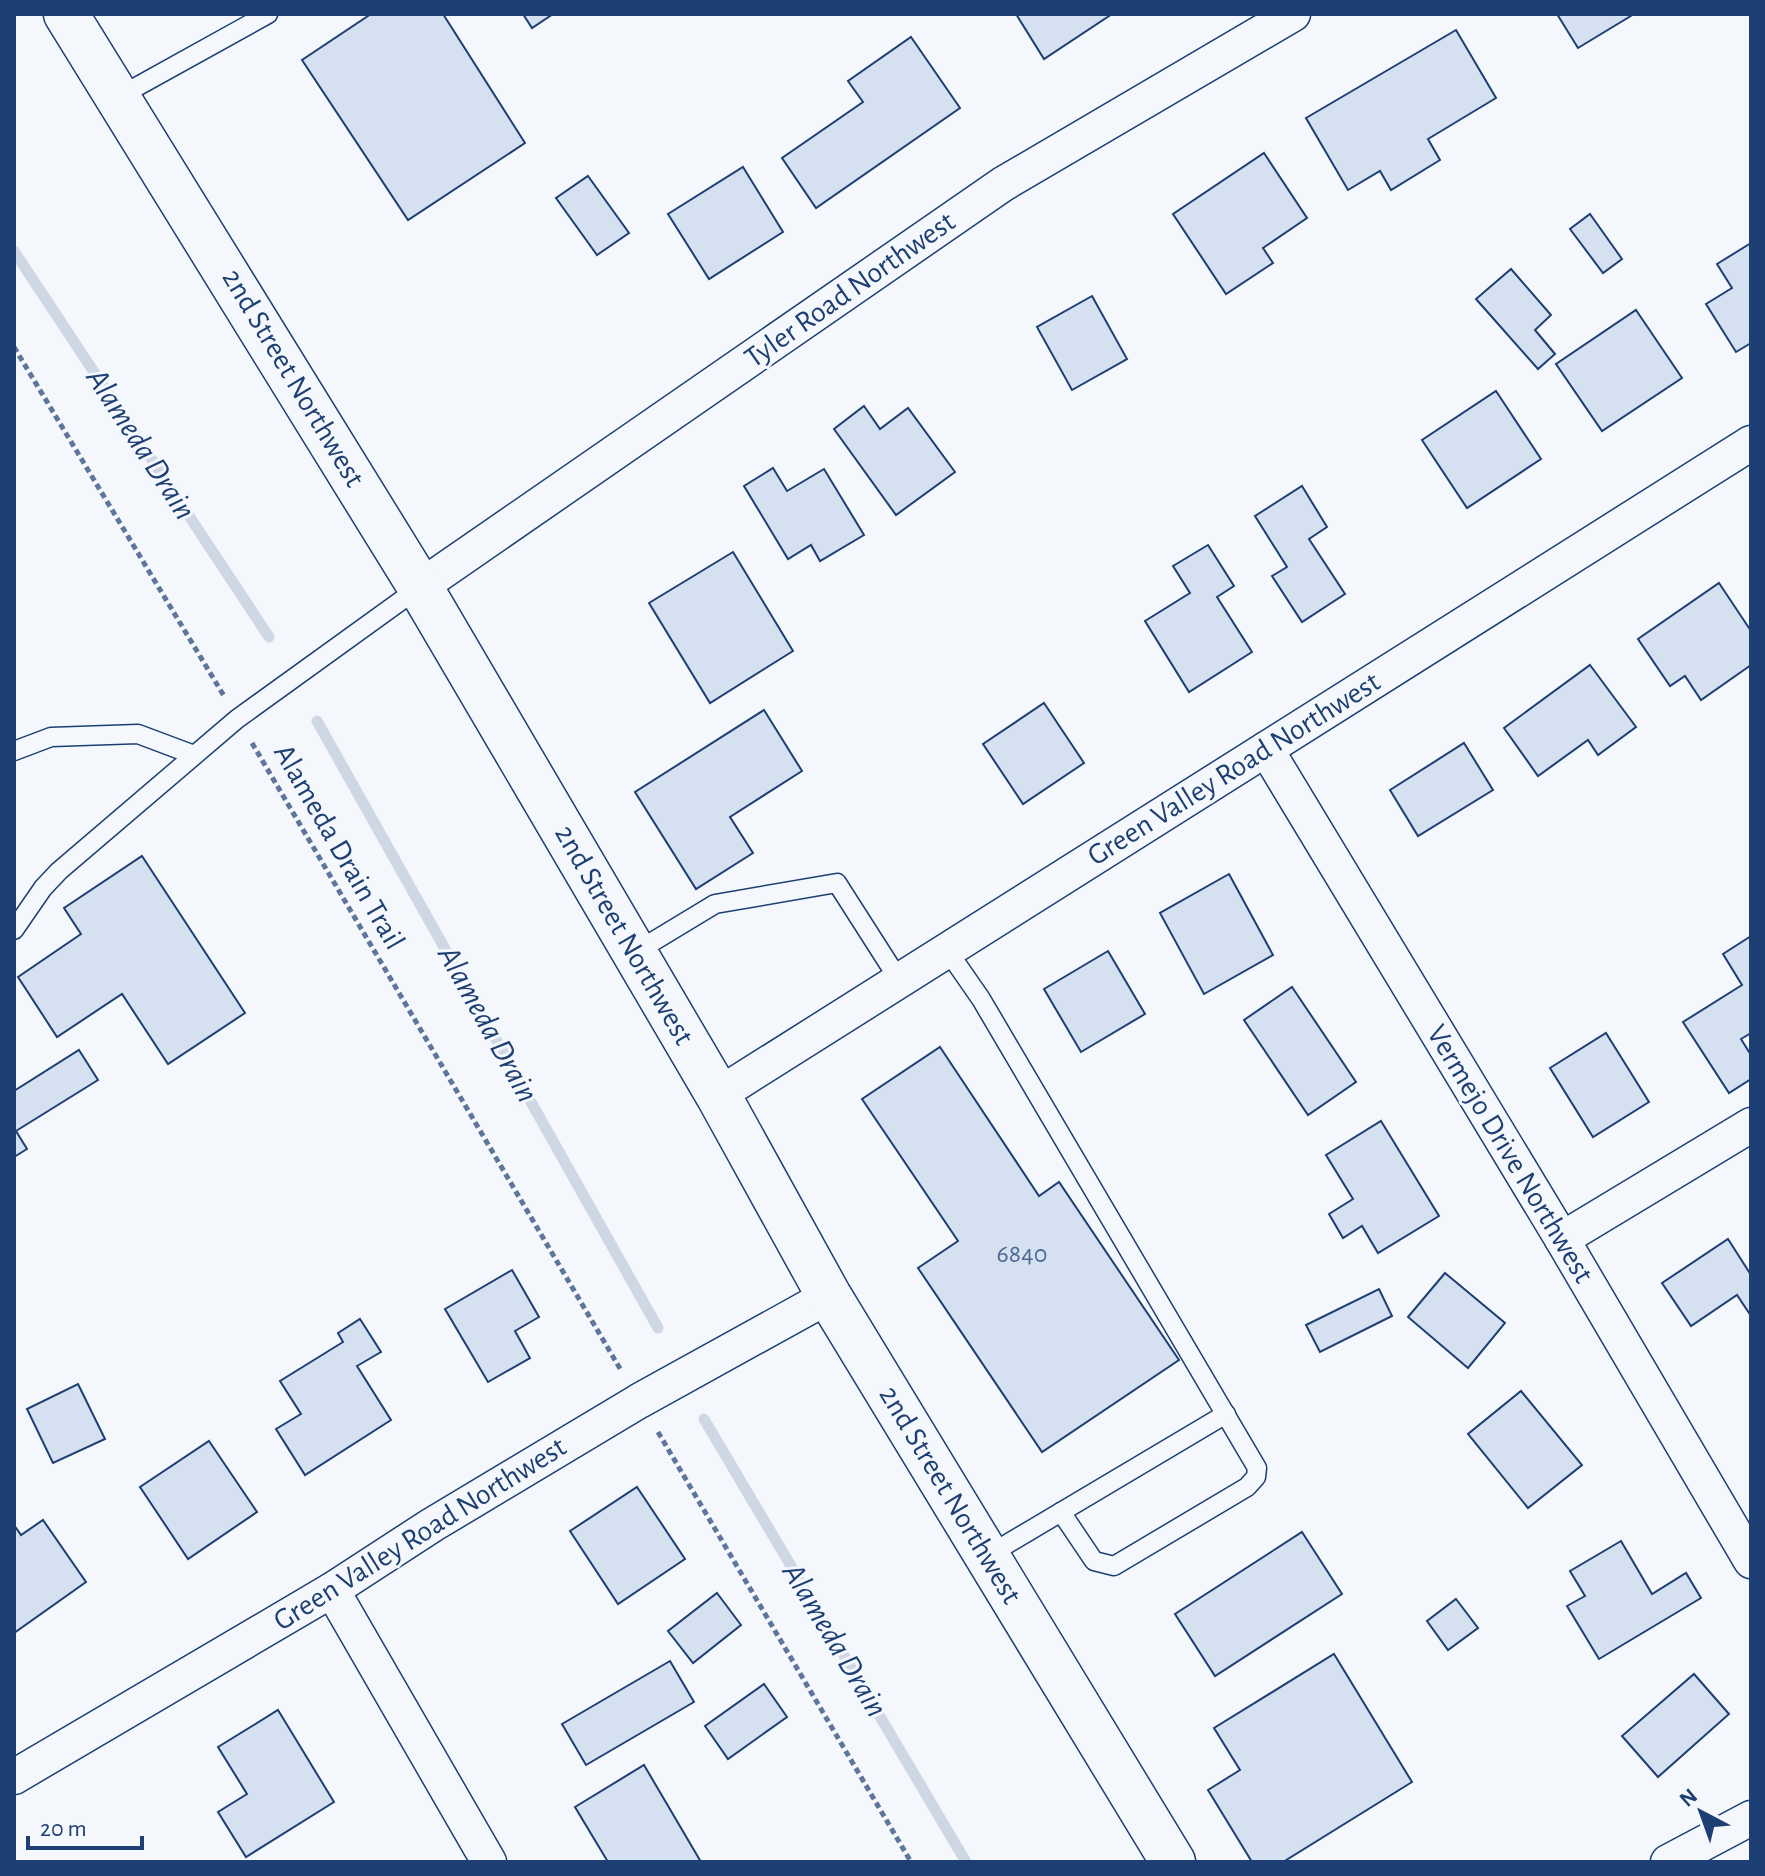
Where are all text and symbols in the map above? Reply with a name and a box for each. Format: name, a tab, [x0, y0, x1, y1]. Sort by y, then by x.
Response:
street label: Tyler Road Northwest	[739, 206, 961, 374]
street label: 2nd Street Northwest	[216, 264, 370, 492]
water label: Alameda Drain	[80, 362, 202, 525]
street label: Green Valley Road Northwest	[1083, 666, 1386, 871]
street label: Alameda Drain Trail	[268, 739, 410, 955]
street label: 2nd Street Northwest	[549, 820, 699, 1050]
water label: Alameda Drain	[432, 940, 544, 1107]
street label: Vermejo Drive Northwest	[1421, 1020, 1599, 1288]
house number: 6840	[997, 1241, 1047, 1267]
street label: 2nd Street Northwest	[873, 1381, 1027, 1609]
street label: Green Valley Road Northwest	[269, 1431, 572, 1636]
water label: Alameda Drain	[776, 1557, 893, 1722]
north arrow	[1661, 1772, 1741, 1852]
text: N	[1676, 1784, 1702, 1811]
scale bar	[28, 1800, 142, 1850]
text: 20 m	[40, 1817, 87, 1841]

